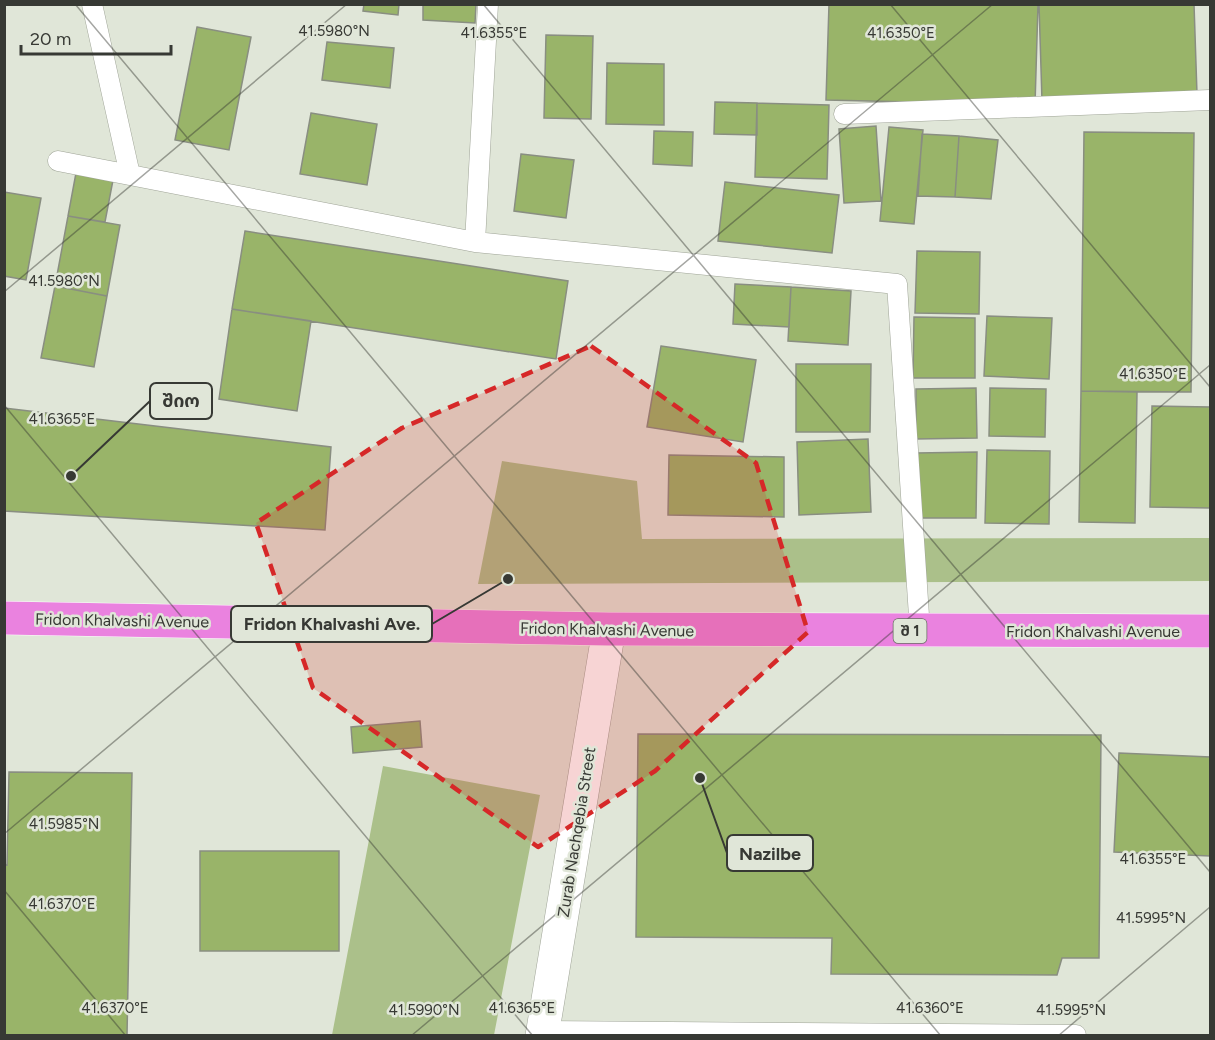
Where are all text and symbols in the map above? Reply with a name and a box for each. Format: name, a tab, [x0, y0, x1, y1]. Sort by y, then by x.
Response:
scale bar	[21, 18, 171, 56]
text: 41.5980°N	[298, 22, 370, 40]
text: 41.6355°E	[461, 24, 527, 42]
text: 41.6350°E	[867, 24, 935, 42]
text: 20 m	[30, 28, 71, 50]
text: 41.5980°N	[28, 272, 100, 290]
text: 41.6350°E	[1119, 365, 1187, 383]
callout: შიო	[150, 383, 212, 419]
text: შიო	[162, 390, 200, 412]
text: 41.6365°E	[29, 410, 95, 428]
callout: Fridon Khalvashi Ave.	[231, 606, 432, 642]
street label: Fridon Khalvashi Avenue	[35, 609, 209, 632]
text: Fridon Khalvashi Ave.	[244, 613, 420, 635]
street label: Fridon Khalvashi Avenue	[520, 618, 694, 641]
road number: შ 1	[894, 619, 926, 643]
street label: Fridon Khalvashi Avenue	[1006, 622, 1180, 641]
street label: Zurab Nachqebia Street	[554, 746, 599, 919]
text: 41.5985°N	[29, 815, 99, 833]
callout: Nazilbe	[727, 835, 813, 871]
text: Nazilbe	[739, 843, 801, 865]
text: 41.6355°E	[1120, 850, 1186, 868]
text: 41.6370°E	[28, 895, 96, 913]
text: 41.5995°N	[1116, 909, 1186, 927]
text: 41.6370°E	[81, 999, 149, 1017]
text: 41.6365°E	[489, 999, 555, 1017]
text: 41.6360°E	[896, 999, 964, 1017]
text: 41.5990°N	[389, 1001, 460, 1019]
text: 41.5995°N	[1036, 1001, 1106, 1019]

